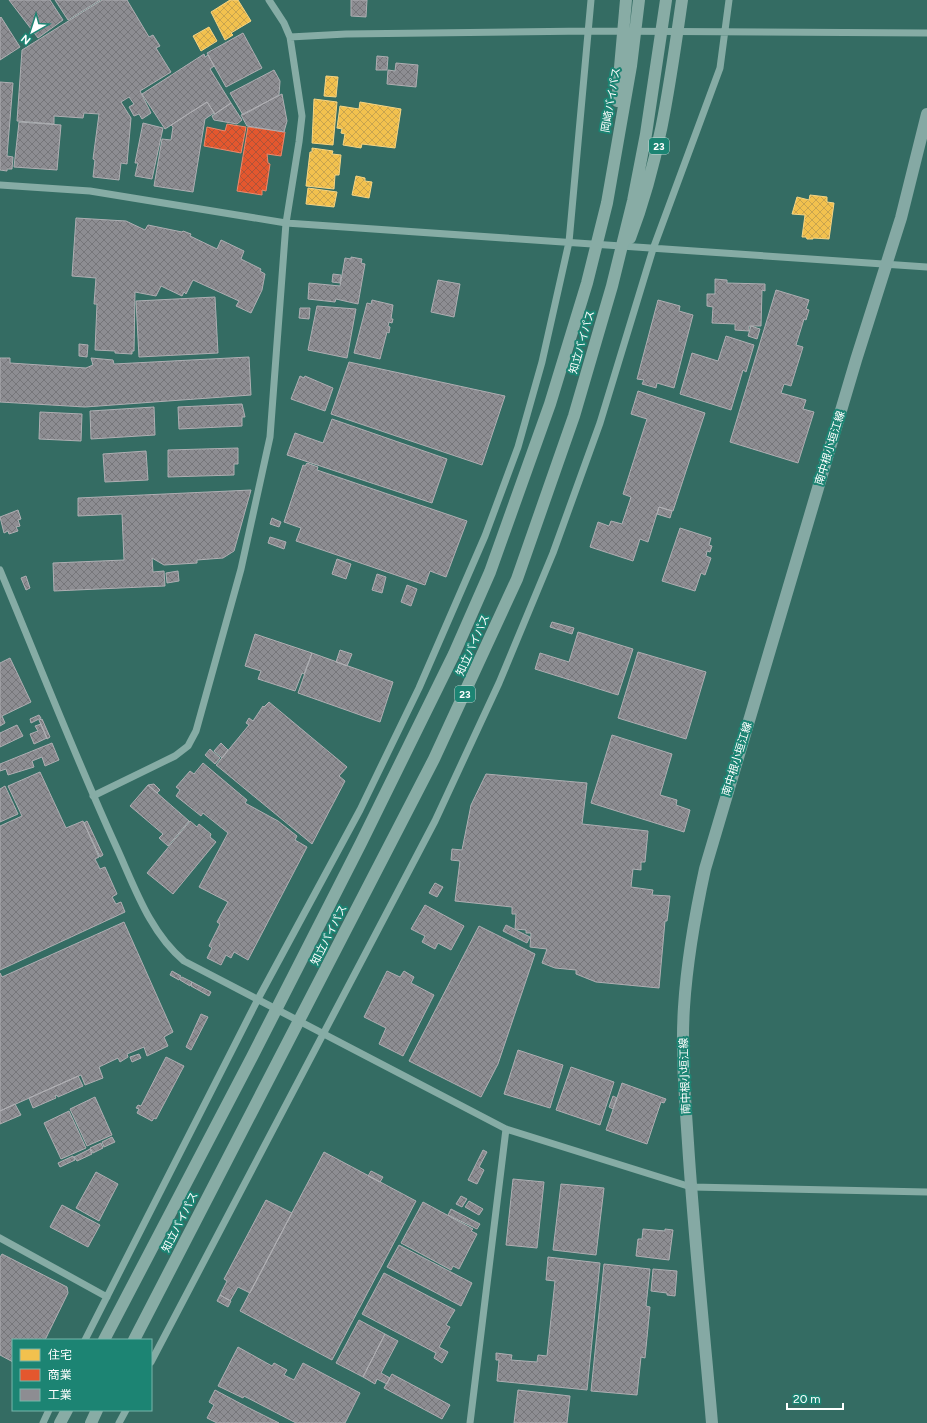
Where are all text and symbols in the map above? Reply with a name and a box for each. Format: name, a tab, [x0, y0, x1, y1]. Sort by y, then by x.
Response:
north arrow	[12, 12, 52, 52]
text: N	[19, 32, 33, 47]
street label: 岡崎バイパス	[599, 66, 623, 134]
road number: 23	[649, 138, 669, 154]
street label: 知立バイパス	[567, 309, 597, 375]
street label: 南中根小垣江線	[813, 409, 847, 487]
street label: 知立バイパス	[454, 612, 492, 678]
road number: 23	[455, 686, 475, 702]
street label: 南中根小垣江線	[720, 720, 754, 798]
street label: 知立バイパス	[308, 903, 350, 967]
street label: 南中根小垣江線	[677, 1037, 693, 1115]
street label: 知立バイパス	[159, 1190, 201, 1254]
legend	[12, 1339, 152, 1411]
text: 住宅	[48, 1348, 72, 1362]
text: 商業	[48, 1368, 72, 1382]
scale bar	[787, 1385, 843, 1411]
text: 工業	[48, 1388, 72, 1402]
text: 20 m	[793, 1392, 821, 1406]

